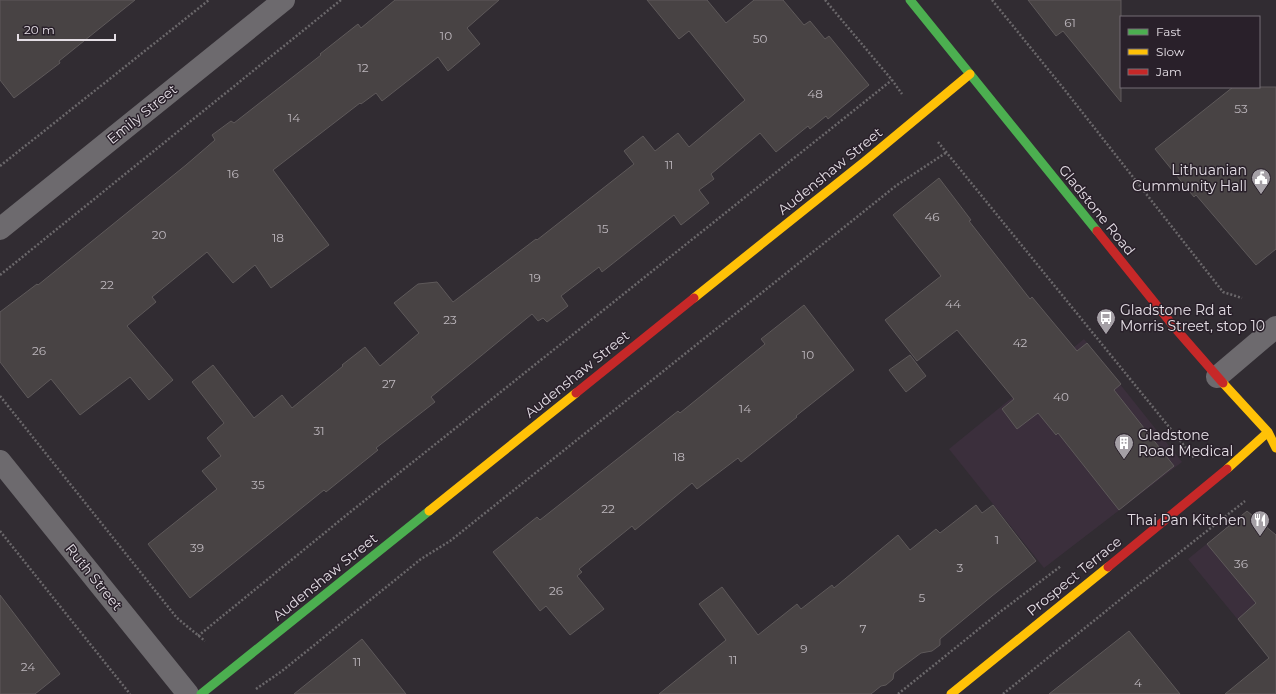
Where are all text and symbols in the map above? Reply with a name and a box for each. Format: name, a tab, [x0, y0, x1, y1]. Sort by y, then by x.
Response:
house number: 61	[1064, 15, 1076, 30]
scale bar	[18, 16, 115, 42]
legend	[1120, 16, 1260, 88]
text: 20 m	[24, 22, 55, 37]
text: Fast	[1156, 24, 1181, 39]
house number: 10	[440, 28, 452, 43]
house number: 50	[753, 31, 767, 46]
text: Slow	[1156, 44, 1185, 59]
house number: 12	[357, 60, 369, 75]
text: Jam	[1155, 64, 1182, 79]
street label: Emily Street	[103, 80, 181, 148]
house number: 48	[807, 86, 823, 101]
house number: 53	[1234, 101, 1248, 116]
house number: 14	[288, 110, 300, 125]
street label: Audenshaw Street	[774, 123, 886, 219]
house number: 11	[665, 157, 673, 172]
street label: Gladstone Road	[1055, 161, 1139, 259]
place label: Lithuanian Cummunity Hall	[1132, 161, 1247, 195]
house number: 16	[227, 166, 239, 181]
public building icon: Lithuanian Cummunity Hall	[1250, 167, 1272, 195]
house number: 46	[924, 209, 940, 224]
house number: 15	[597, 221, 609, 236]
house number: 20	[152, 227, 166, 242]
house number: 18	[272, 230, 284, 245]
house number: 19	[529, 270, 541, 285]
house number: 22	[100, 277, 114, 292]
house number: 44	[945, 296, 961, 311]
place label: Gladstone Rd at Morris Street, stop 10	[1120, 301, 1265, 335]
bus stop icon: Gladstone Rd at Morris Street, stop 10	[1095, 307, 1117, 335]
house number: 23	[443, 312, 457, 327]
street label: Audenshaw Street	[521, 326, 633, 422]
house number: 42	[1013, 335, 1028, 350]
house number: 26	[32, 343, 46, 358]
house number: 10	[802, 347, 814, 362]
house number: 27	[382, 376, 396, 391]
house number: 40	[1053, 389, 1069, 404]
house number: 14	[739, 401, 751, 416]
house number: 31	[313, 423, 325, 438]
place label: Gladstone Road Medical	[1138, 426, 1233, 460]
building icon: Gladstone Road Medical	[1113, 432, 1135, 460]
house number: 18	[673, 449, 685, 464]
house number: 35	[251, 477, 265, 492]
house number: 22	[601, 501, 615, 516]
restaurant icon: Thai Pan Kitchen	[1249, 509, 1271, 537]
place label: Thai Pan Kitchen	[1127, 511, 1246, 529]
street label: Audenshaw Street	[269, 529, 381, 625]
house number: 1	[995, 532, 999, 547]
street label: Prospect Terrace	[1023, 532, 1125, 620]
street label: Ruth Street	[62, 540, 127, 614]
house number: 39	[190, 540, 204, 555]
house number: 36	[1234, 556, 1248, 571]
house number: 3	[957, 560, 964, 575]
house number: 26	[549, 583, 563, 598]
house number: 5	[919, 590, 926, 605]
house number: 7	[859, 621, 867, 636]
house number: 9	[800, 641, 808, 656]
house number: 11	[729, 652, 737, 667]
house number: 11	[353, 654, 361, 669]
house number: 24	[21, 659, 35, 674]
house number: 4	[1134, 675, 1142, 690]

